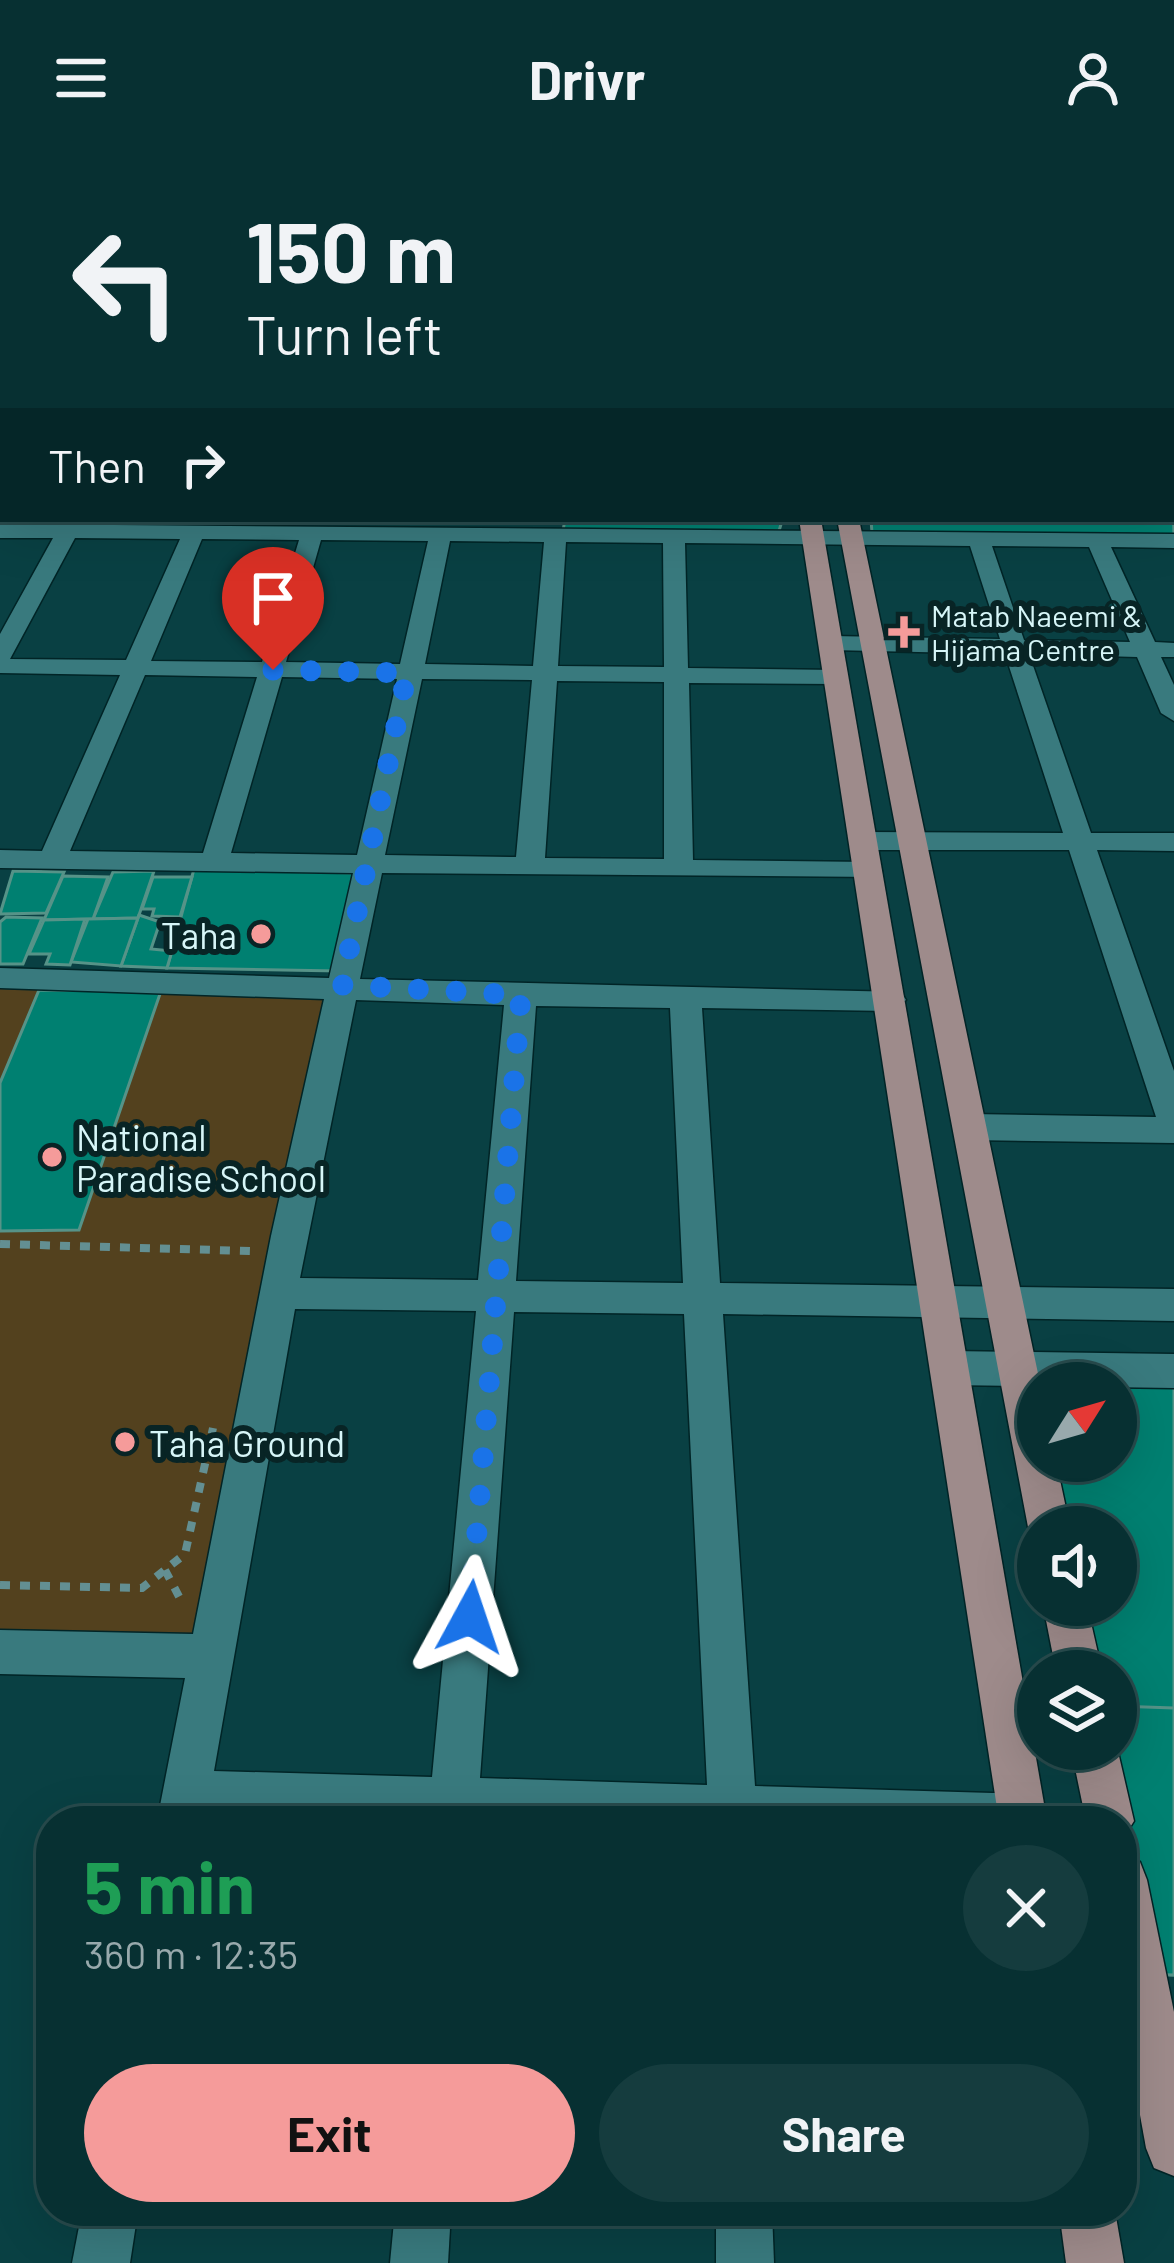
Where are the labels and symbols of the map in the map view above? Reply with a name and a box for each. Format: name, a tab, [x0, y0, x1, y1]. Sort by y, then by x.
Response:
pin	[222, 547, 324, 670]
place label: Matab Naeemi & Hijama Centre	[931, 597, 1142, 667]
marker: Matab Naeemi & Hijama Centre	[888, 616, 920, 648]
place label: Taha	[161, 913, 237, 956]
marker: Taha	[248, 921, 274, 947]
place label: National Paradise School	[76, 1115, 326, 1199]
marker: National Paradise School	[39, 1144, 65, 1170]
north arrow	[1017, 1362, 1137, 1482]
place label: Taha Ground	[149, 1421, 345, 1464]
marker: Taha Ground	[112, 1429, 138, 1455]
position arrow	[407, 1554, 533, 1680]

